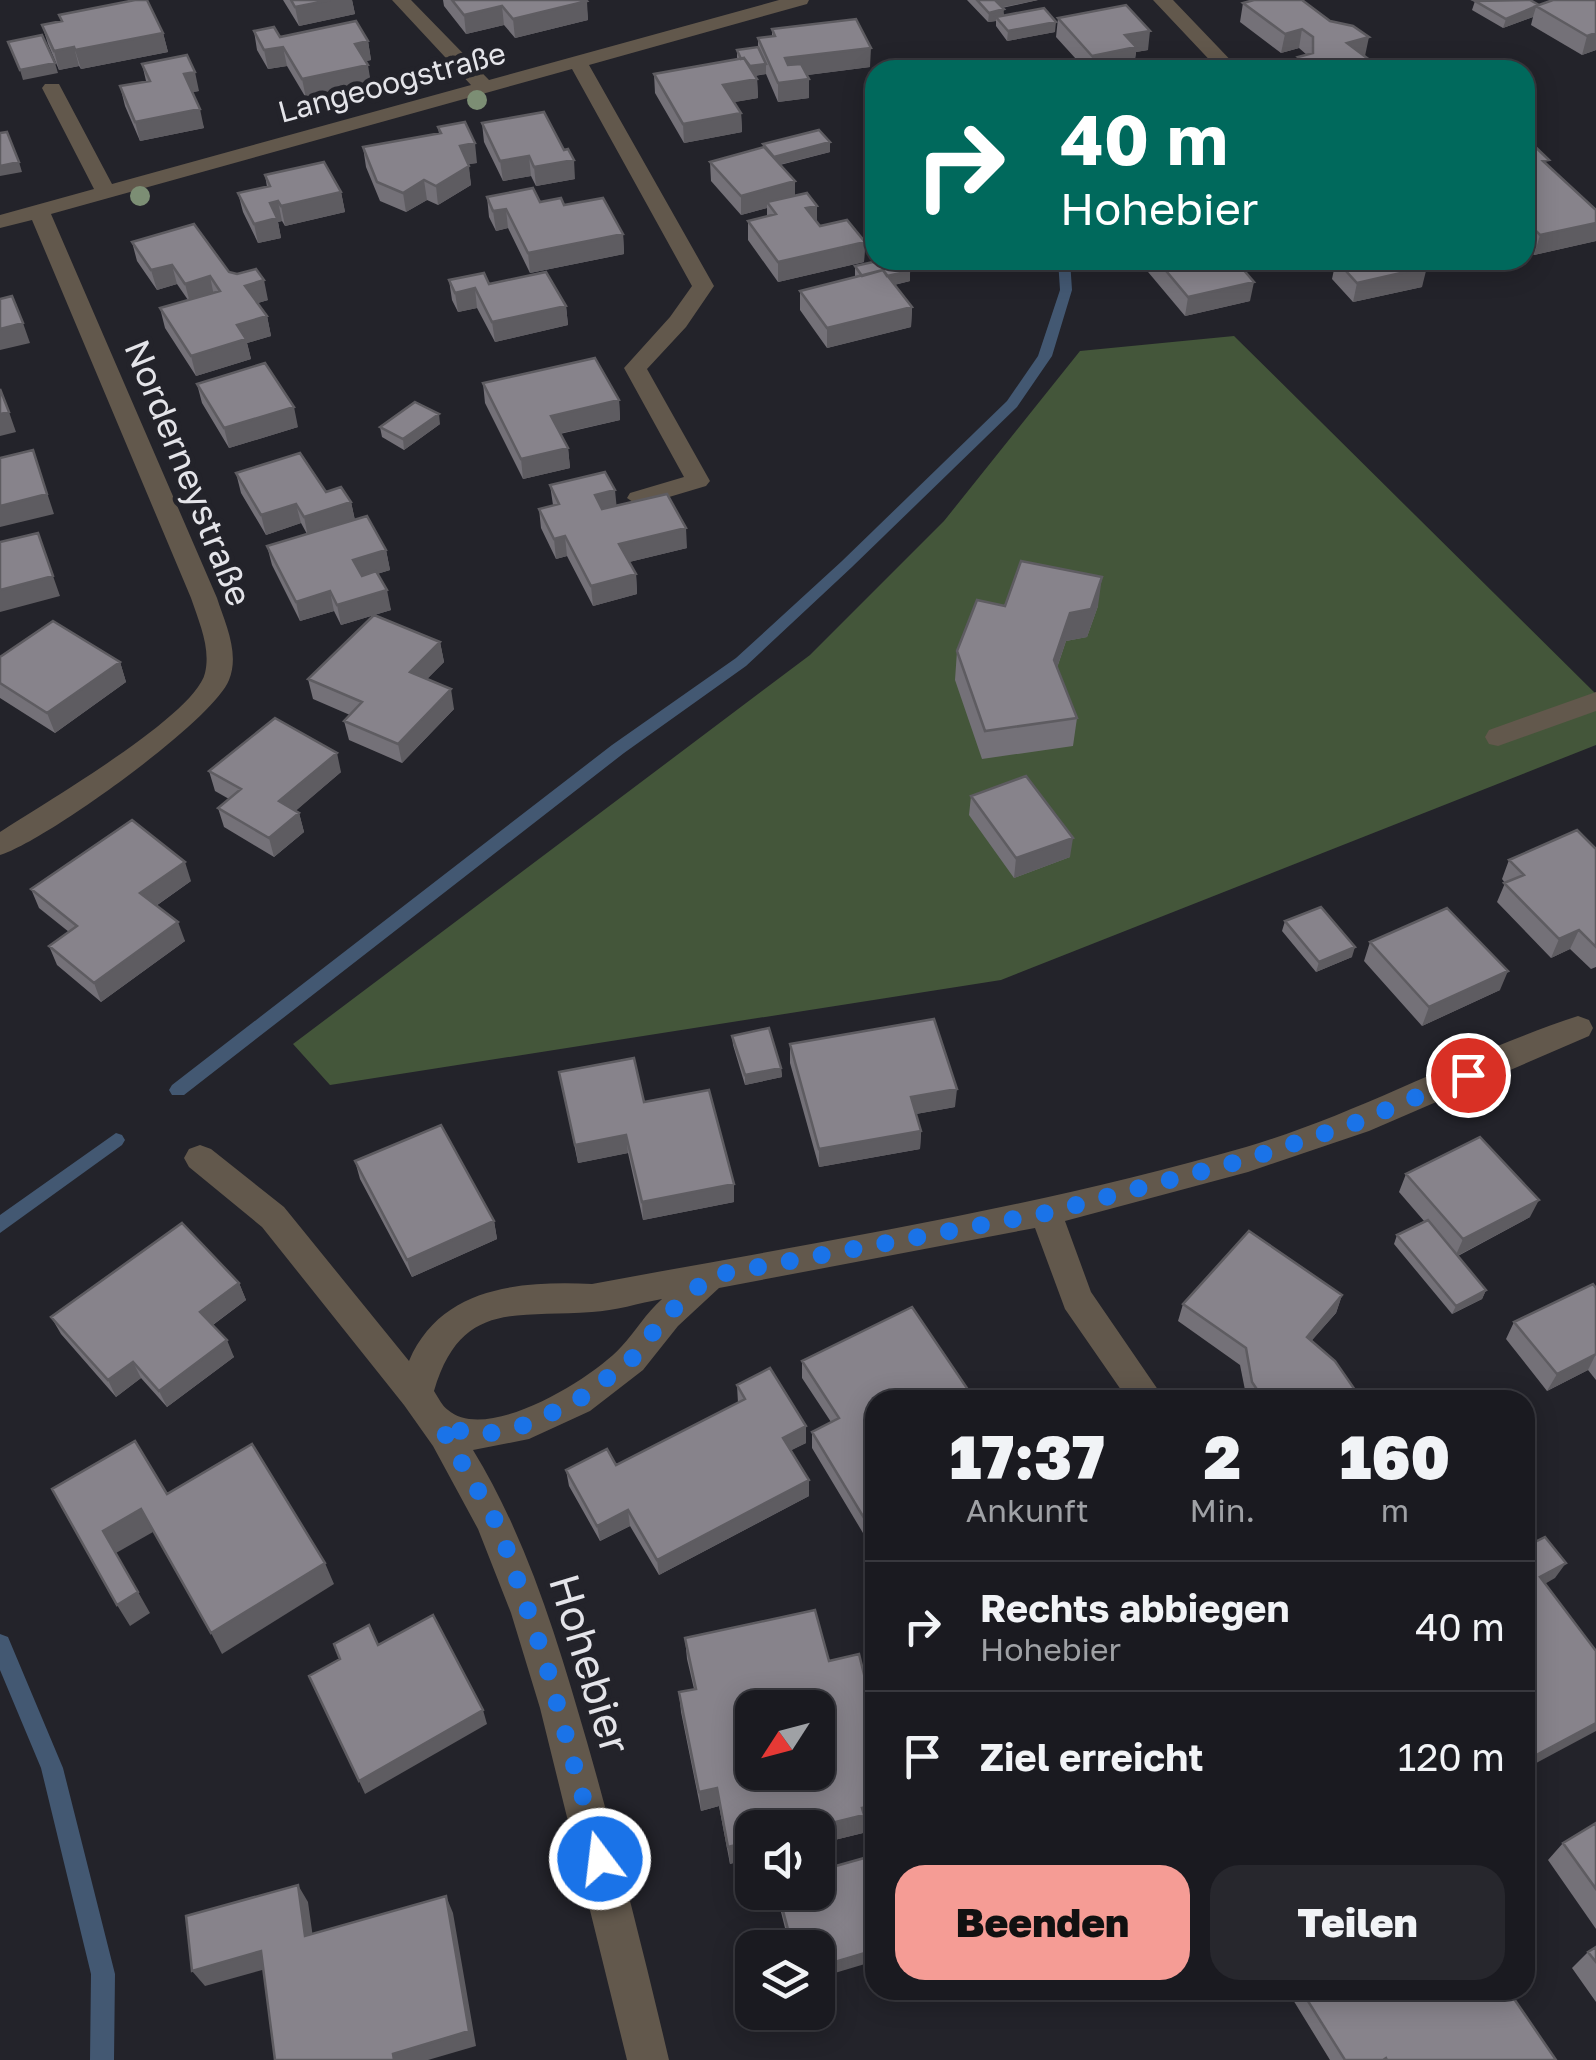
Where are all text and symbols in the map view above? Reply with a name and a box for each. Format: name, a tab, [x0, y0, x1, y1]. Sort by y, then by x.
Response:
street label: Langeoogstraße	[274, 34, 509, 130]
text: 40 m	[1060, 96, 1228, 180]
icon: right	[895, 100, 1025, 230]
text: Hohebier	[1060, 181, 1258, 235]
street label: Norderneystraße	[116, 333, 261, 612]
pin	[1426, 1033, 1511, 1118]
icon: arrive	[1441, 1048, 1496, 1103]
text: 17:37	[950, 1420, 1105, 1492]
text: 2	[1204, 1420, 1241, 1492]
text: 160	[1340, 1420, 1450, 1492]
text: Ankunft	[966, 1491, 1089, 1529]
text: Min.	[1190, 1491, 1255, 1529]
text: m	[1381, 1491, 1409, 1529]
street label: Hohebier	[540, 1568, 642, 1760]
text: Rechts abbiegen	[980, 1585, 1289, 1630]
icon: right	[895, 1599, 950, 1654]
text: 40 m	[1415, 1604, 1505, 1649]
text: Hohebier	[980, 1630, 1121, 1668]
north arrow	[735, 1690, 835, 1790]
map controls	[735, 1690, 835, 2030]
icon: arrive	[895, 1729, 950, 1784]
text: Ziel erreicht	[980, 1734, 1203, 1779]
text: 120 m	[1398, 1734, 1505, 1779]
position arrow	[548, 1807, 652, 1911]
button: sound	[735, 1810, 835, 1910]
button: Beenden	[895, 1865, 1190, 1980]
button: Teilen	[1210, 1865, 1505, 1980]
button: layers	[735, 1930, 835, 2030]

